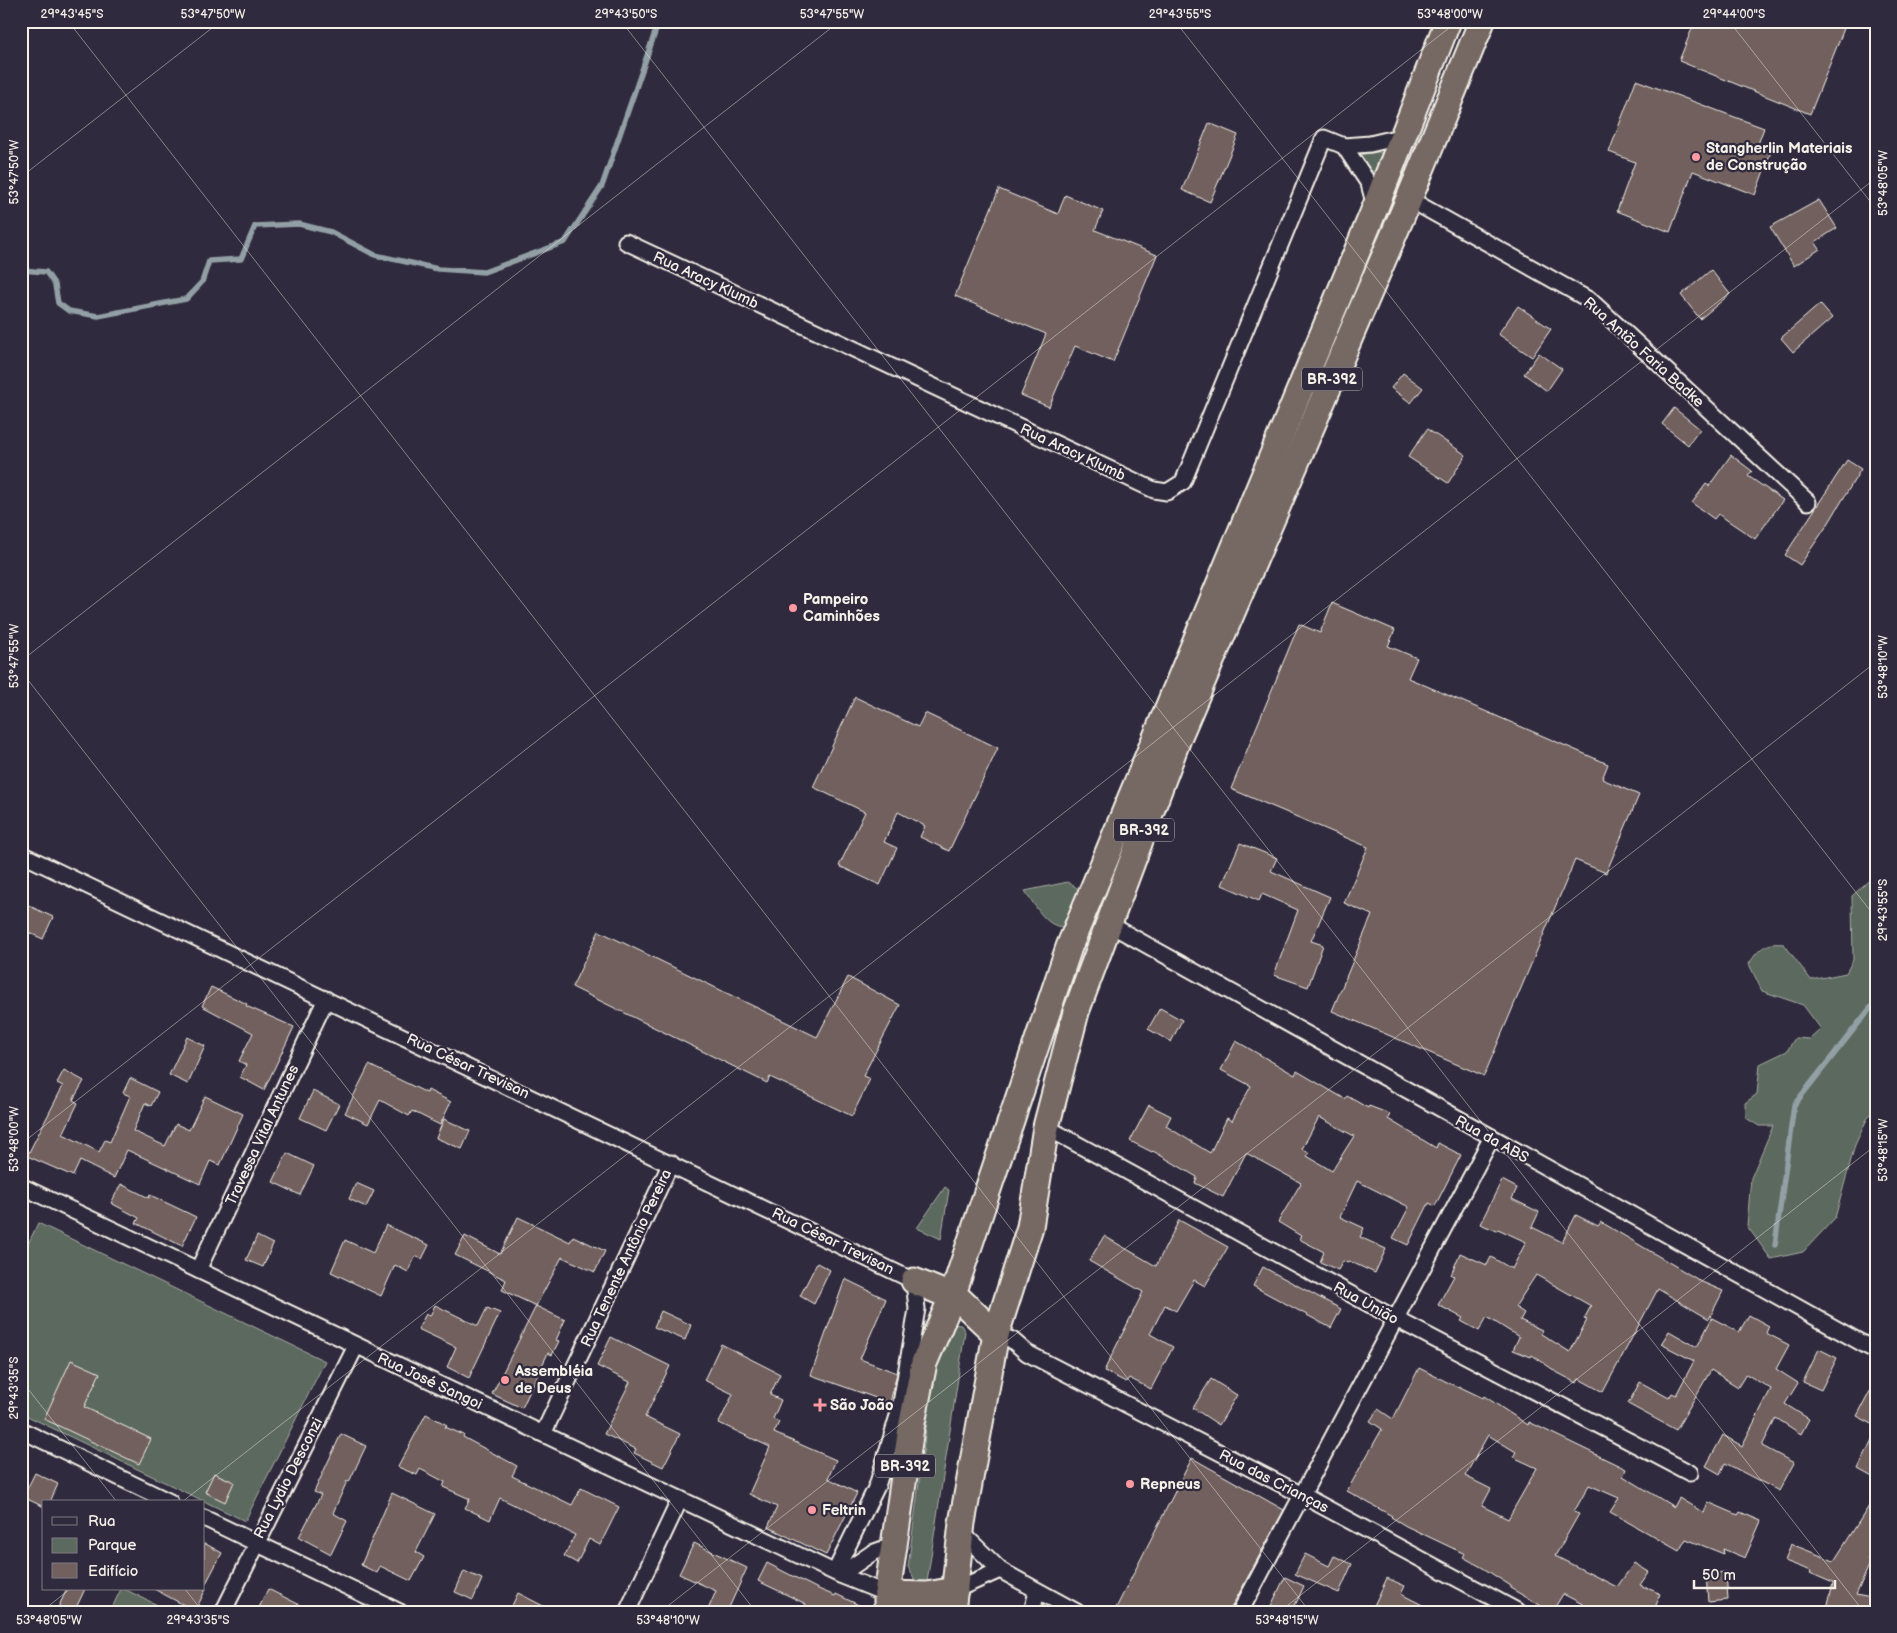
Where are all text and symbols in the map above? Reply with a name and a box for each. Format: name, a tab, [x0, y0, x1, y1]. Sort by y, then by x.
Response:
text: 29°43'45"S	[41, 7, 103, 22]
text: 53°47'50"W	[181, 7, 245, 22]
text: 29°43'50"S	[595, 7, 657, 22]
text: 53°47'55"W	[800, 7, 864, 22]
text: 29°43'55"S	[1149, 7, 1211, 22]
text: 53°48'00"W	[1417, 7, 1483, 22]
text: 29°44'00"S	[1703, 7, 1765, 22]
place label: Stangherlin Materiais de Construção	[1706, 139, 1852, 175]
text: 53°47'50"W	[7, 140, 22, 204]
text: 53°48'05"W	[1876, 150, 1891, 216]
marker: Stangherlin Materiais de Construção	[1690, 151, 1702, 163]
street label: Rua Aracy Klumb	[650, 248, 762, 313]
street label: Rua Antão Faria Badke	[1579, 293, 1708, 412]
road number: BR-392	[1302, 368, 1362, 390]
street label: Rua Aracy Klumb	[1017, 420, 1129, 485]
place label: Pampeiro Caminhões	[803, 590, 880, 626]
marker: Pampeiro Caminhões	[787, 602, 799, 614]
text: 53°47'55"W	[7, 624, 22, 688]
text: 53°48'10"W	[1876, 635, 1891, 699]
road number: BR-392	[1114, 818, 1174, 842]
text: 29°43'55"S	[1876, 879, 1891, 941]
street label: Rua César Trevisan	[403, 1030, 532, 1103]
street label: Travessa Vital Antunes	[222, 1061, 304, 1208]
text: 53°48'00"W	[7, 1106, 22, 1172]
street label: Rua da ABS	[1452, 1111, 1532, 1167]
text: 53°48'15"W	[1876, 1118, 1891, 1182]
street label: Rua Tenente Antônio Pereira	[577, 1166, 676, 1350]
street label: Rua César Trevisan	[769, 1204, 897, 1279]
street label: Rua União	[1330, 1278, 1402, 1329]
street label: Rua José Sangoi	[374, 1349, 485, 1414]
text: 29°43'35"S	[7, 1357, 22, 1419]
place label: Assembléia de Deus	[514, 1362, 593, 1398]
marker: Assembléia de Deus	[499, 1374, 511, 1386]
place label: São João	[830, 1396, 894, 1415]
marker: São João	[814, 1399, 826, 1411]
street label: Rua Lydio Desconzi	[250, 1415, 327, 1542]
street label: Rua das Crianças	[1216, 1446, 1332, 1518]
road number: BR-392	[875, 1454, 935, 1478]
place label: Repneus	[1140, 1475, 1200, 1494]
marker: Repneus	[1124, 1478, 1136, 1490]
legend	[42, 1500, 205, 1590]
place label: Feltrin	[822, 1501, 866, 1520]
marker: Feltrin	[806, 1504, 818, 1516]
text: Rua	[88, 1512, 116, 1531]
text: Parque	[88, 1536, 137, 1555]
scale bar	[1694, 1558, 1836, 1590]
text: Edifício	[88, 1562, 138, 1581]
text: 50 m	[1702, 1566, 1736, 1585]
text: 53°48'05"W	[16, 1613, 82, 1628]
text: 29°43'35"S	[167, 1613, 229, 1628]
text: 53°48'10"W	[636, 1613, 700, 1628]
text: 53°48'15"W	[1255, 1613, 1319, 1628]

